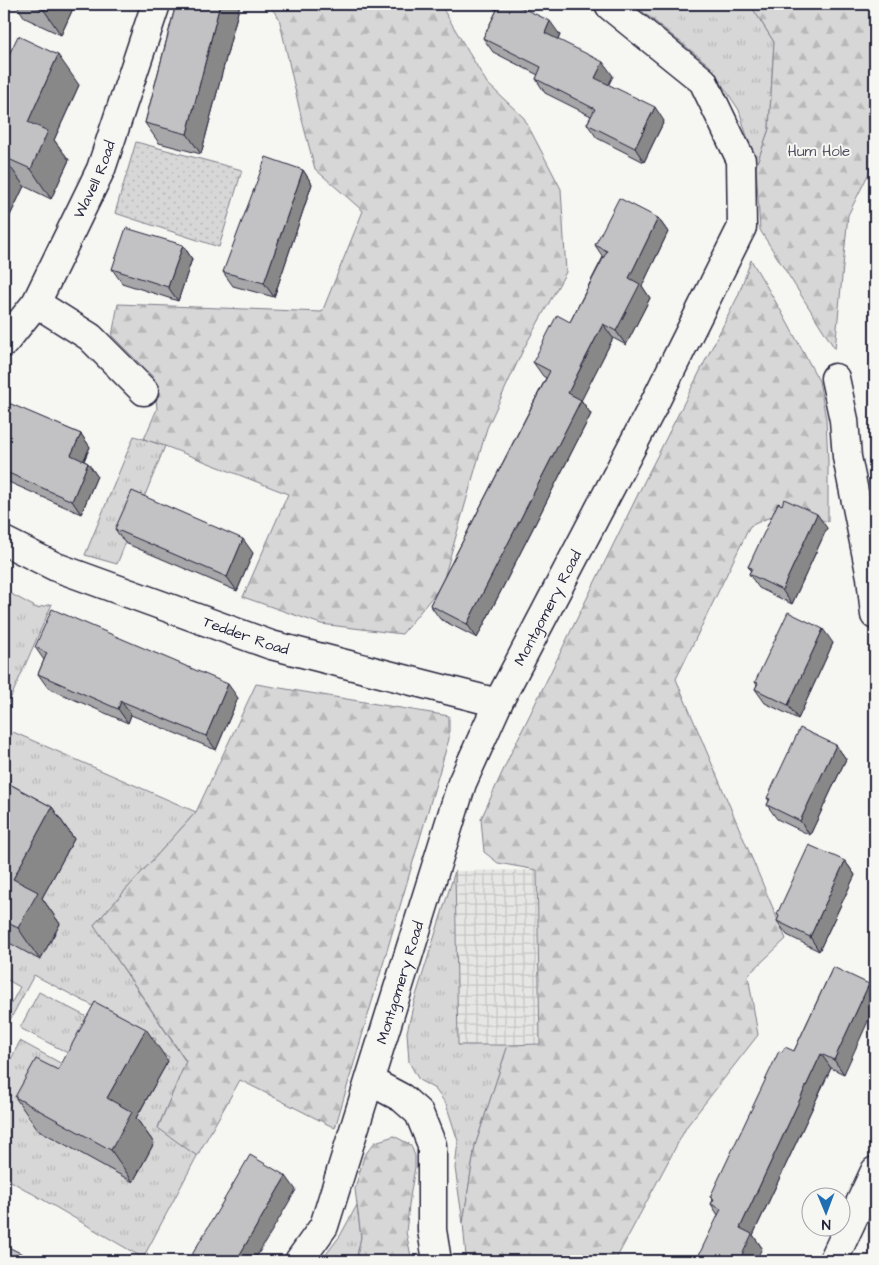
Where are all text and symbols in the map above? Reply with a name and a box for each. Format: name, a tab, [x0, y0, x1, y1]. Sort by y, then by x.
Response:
street label: Wavell Road	[68, 138, 120, 222]
park label: Hum Hole	[788, 141, 850, 162]
street label: Montgomery Road	[509, 546, 587, 669]
street label: Tedder Road	[200, 611, 291, 660]
street label: Montgomery Road	[371, 918, 429, 1047]
north arrow	[802, 1188, 852, 1238]
text: N	[821, 1214, 831, 1234]

